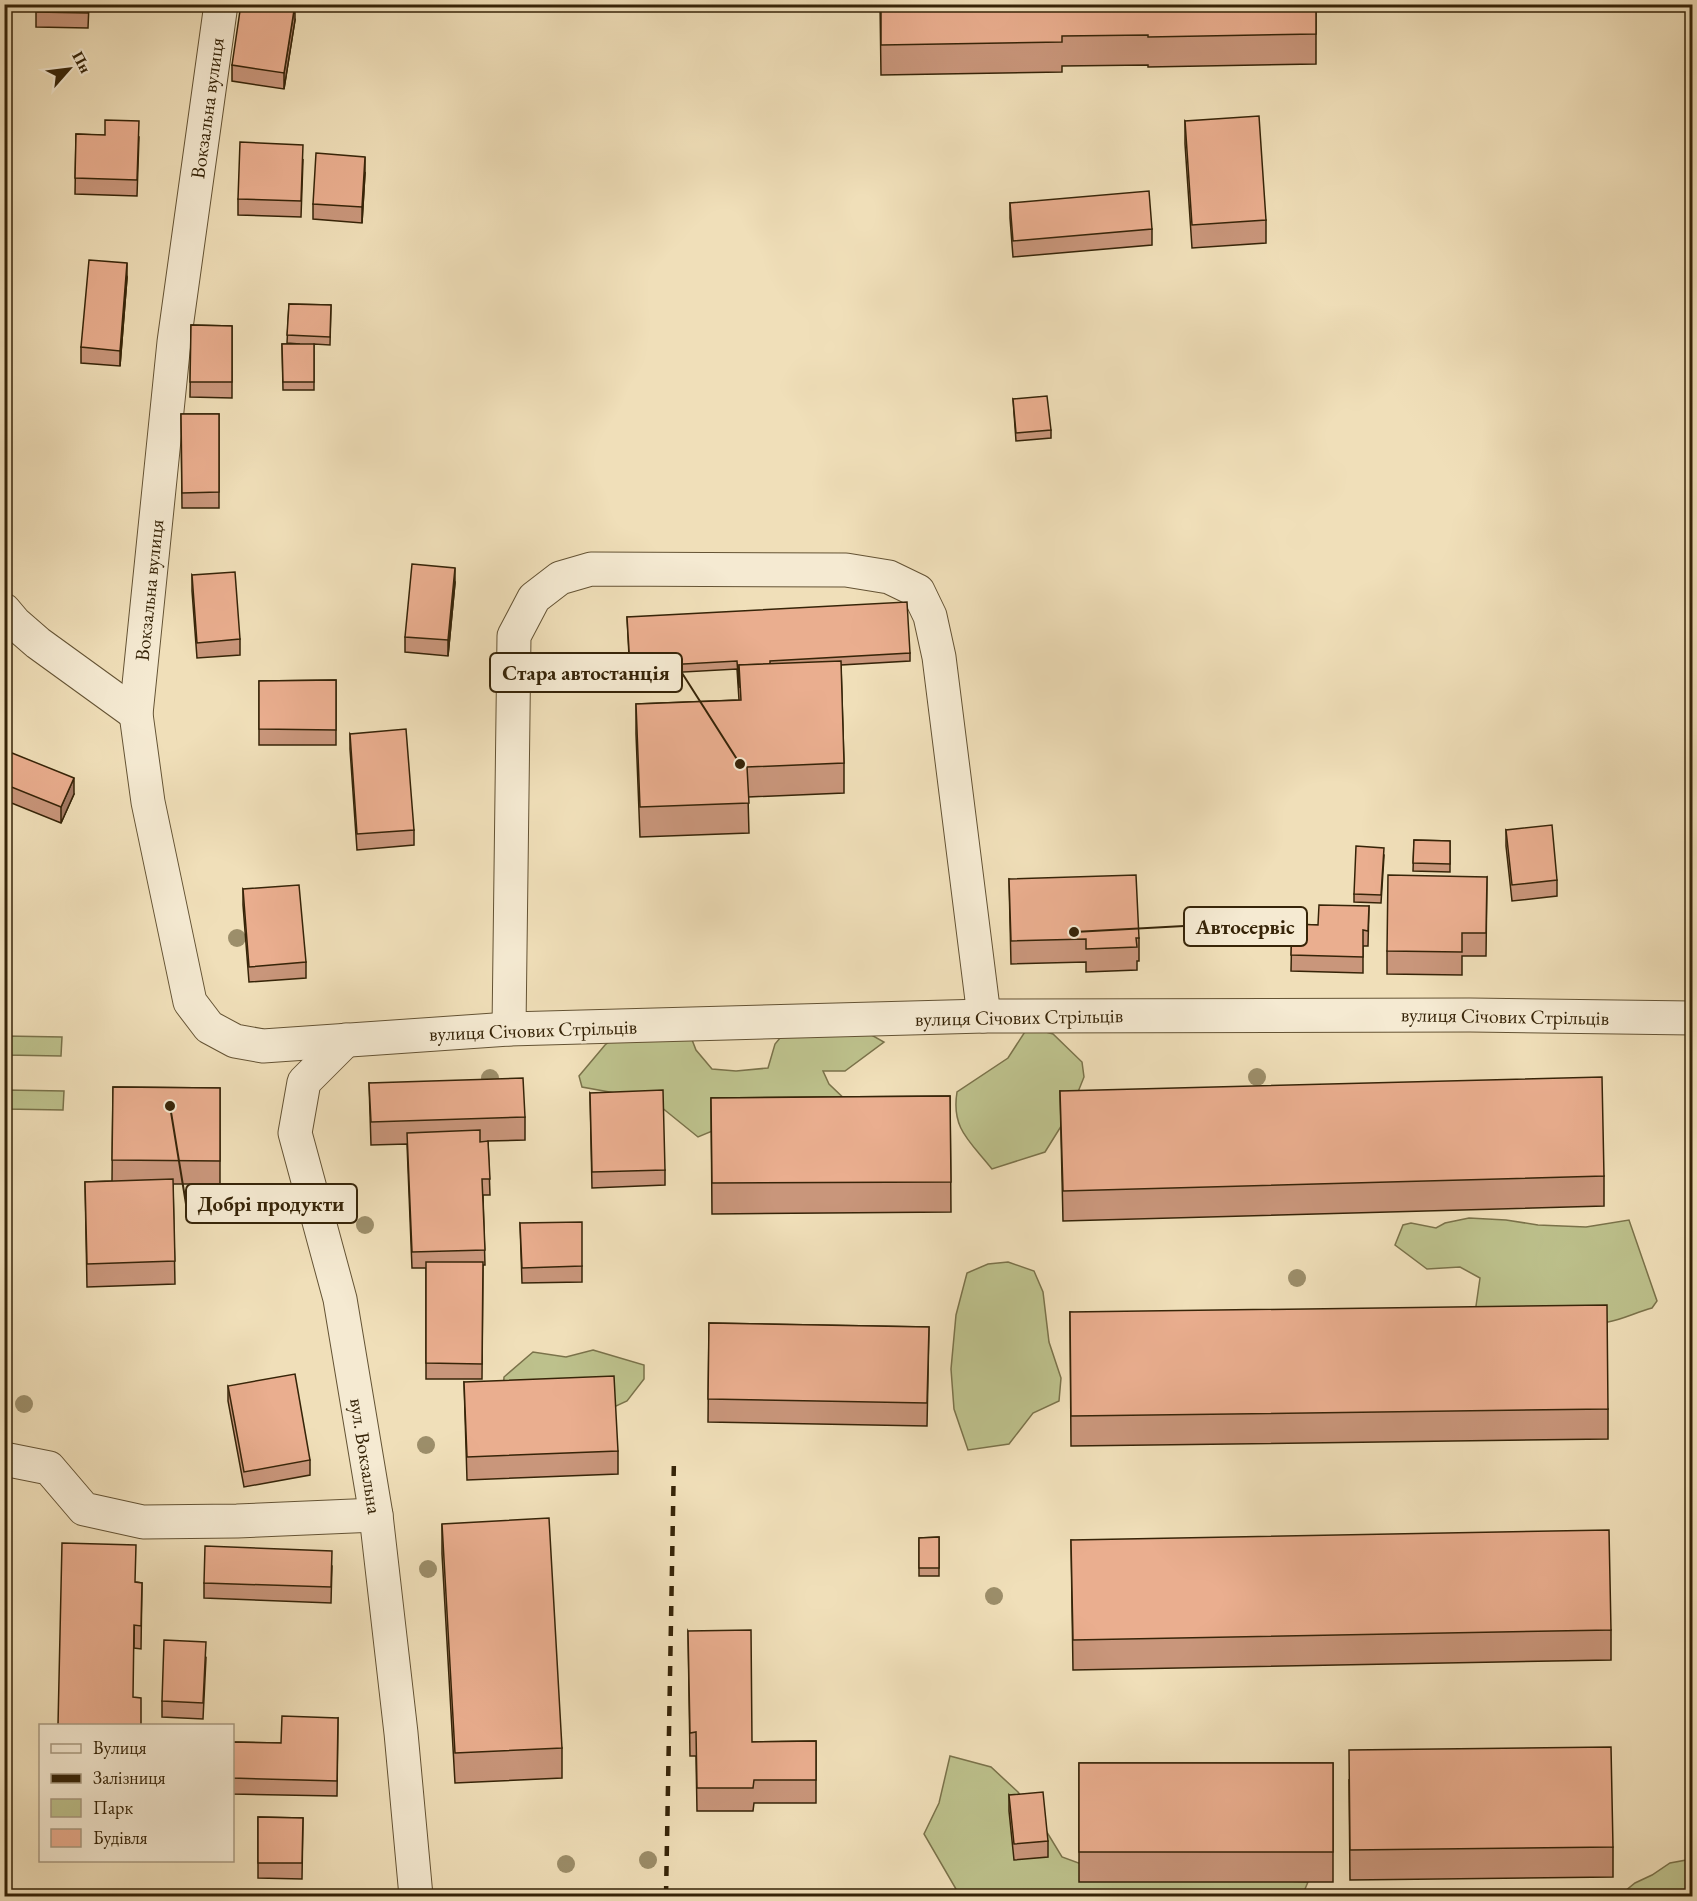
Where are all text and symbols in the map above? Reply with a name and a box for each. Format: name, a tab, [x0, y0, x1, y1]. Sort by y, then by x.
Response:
street label: Вокзальна вулиця	[184, 36, 230, 180]
north arrow	[39, 39, 99, 99]
text: Пн	[67, 48, 96, 77]
street label: Вокзальна вулиця	[129, 518, 169, 662]
callout: Стара автостанція	[490, 653, 682, 692]
text: Стара автостанція	[502, 659, 670, 686]
callout: Автосервіс	[1184, 907, 1307, 946]
text: Автосервіс	[1194, 913, 1295, 940]
street label: вулиця Січових Стрільців	[1401, 1001, 1609, 1031]
street label: вулиця Січових Стрільців	[915, 1002, 1123, 1032]
street label: вулиця Січових Стрільців	[429, 1013, 637, 1047]
callout: Добрі продукти	[186, 1184, 357, 1223]
text: Добрі продукти	[198, 1190, 344, 1217]
street label: вул. Вокзальна	[344, 1396, 388, 1516]
legend	[39, 1724, 234, 1862]
text: Вулиця	[93, 1736, 146, 1759]
text: Залізниця	[93, 1766, 166, 1789]
text: Парк	[93, 1796, 133, 1819]
text: Будівля	[93, 1826, 148, 1849]

